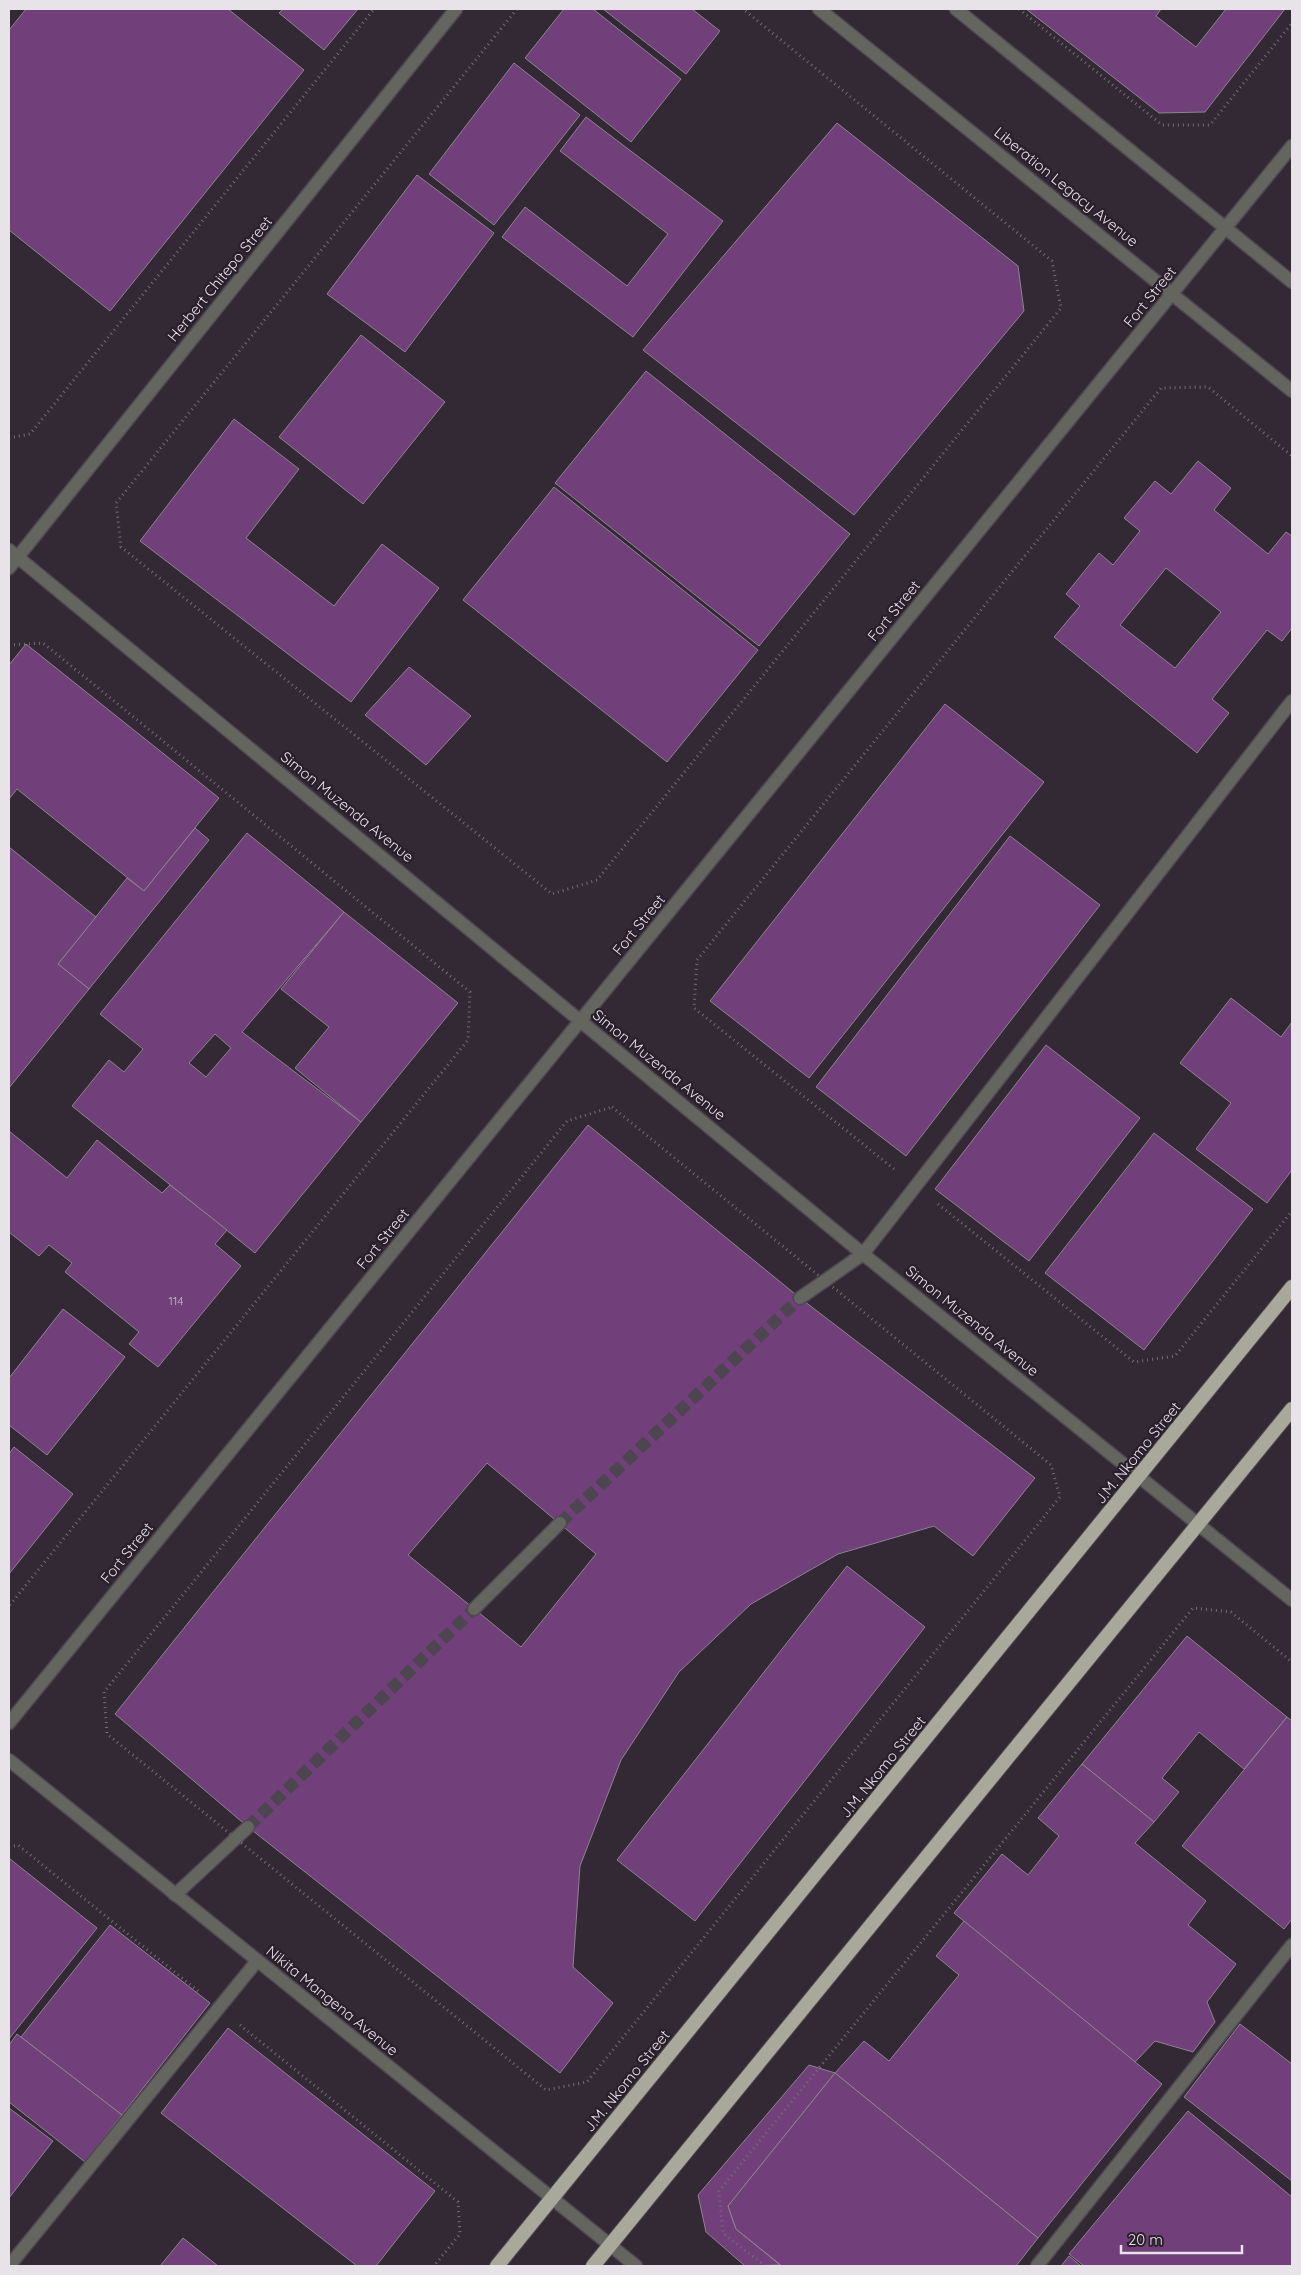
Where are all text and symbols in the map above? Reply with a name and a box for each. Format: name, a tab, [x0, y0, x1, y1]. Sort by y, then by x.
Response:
street label: Liberation Legacy Avenue	[990, 123, 1142, 251]
street label: Herbert Chitepo Street	[163, 212, 276, 345]
street label: Fort Street	[1119, 262, 1180, 331]
street label: Fort Street	[863, 576, 924, 645]
street label: Simon Muzenda Avenue	[277, 747, 418, 866]
street label: Fort Street	[608, 890, 669, 959]
street label: Simon Muzenda Avenue	[589, 1005, 730, 1124]
street label: Fort Street	[352, 1204, 413, 1273]
street label: Simon Muzenda Avenue	[902, 1261, 1043, 1380]
house number: 114	[168, 1293, 184, 1308]
street label: J.M. Nkomo Street	[1091, 1398, 1185, 1508]
street label: Fort Street	[96, 1518, 157, 1587]
street label: J.M. Nkomo Street	[836, 1712, 930, 1822]
street label: Nikita Mangena Avenue	[262, 1941, 402, 2060]
street label: J.M. Nkomo Street	[580, 2026, 674, 2136]
scale bar	[1121, 2222, 1242, 2254]
text: 20 m	[1128, 2230, 1163, 2249]

